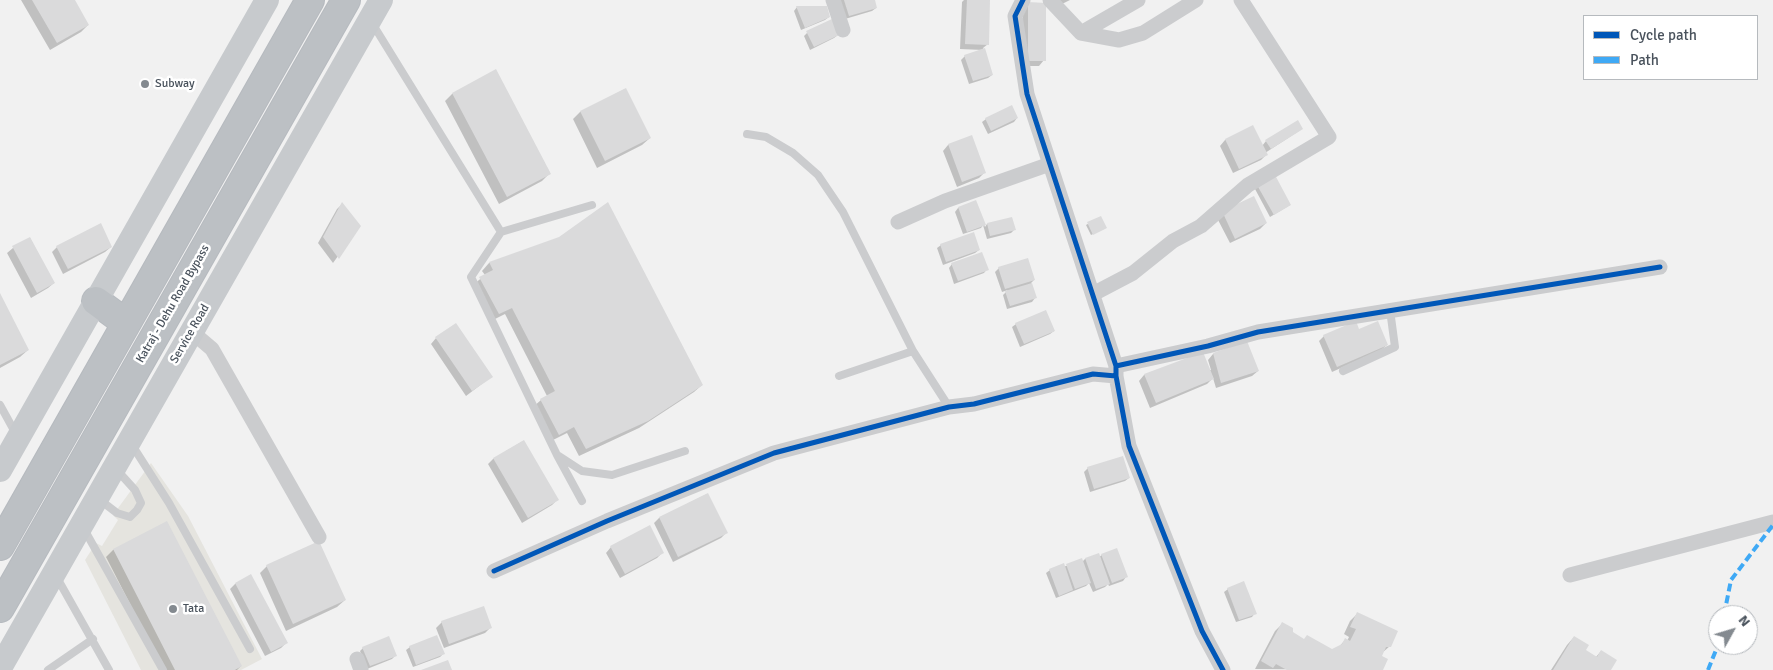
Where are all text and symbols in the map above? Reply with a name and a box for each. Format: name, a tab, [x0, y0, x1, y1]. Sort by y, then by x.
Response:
legend	[1583, 15, 1758, 80]
text: Cycle path	[1630, 26, 1697, 44]
text: Path	[1630, 51, 1659, 69]
place label: Subway	[155, 77, 195, 91]
marker: Subway	[139, 78, 151, 90]
street label: Katraj - Dehu Road Bypass	[133, 242, 213, 366]
street label: Service Road	[167, 302, 213, 366]
place label: Tata	[183, 602, 204, 616]
marker: Tata	[167, 603, 179, 615]
north arrow	[1708, 605, 1758, 655]
text: N	[1735, 612, 1754, 630]

